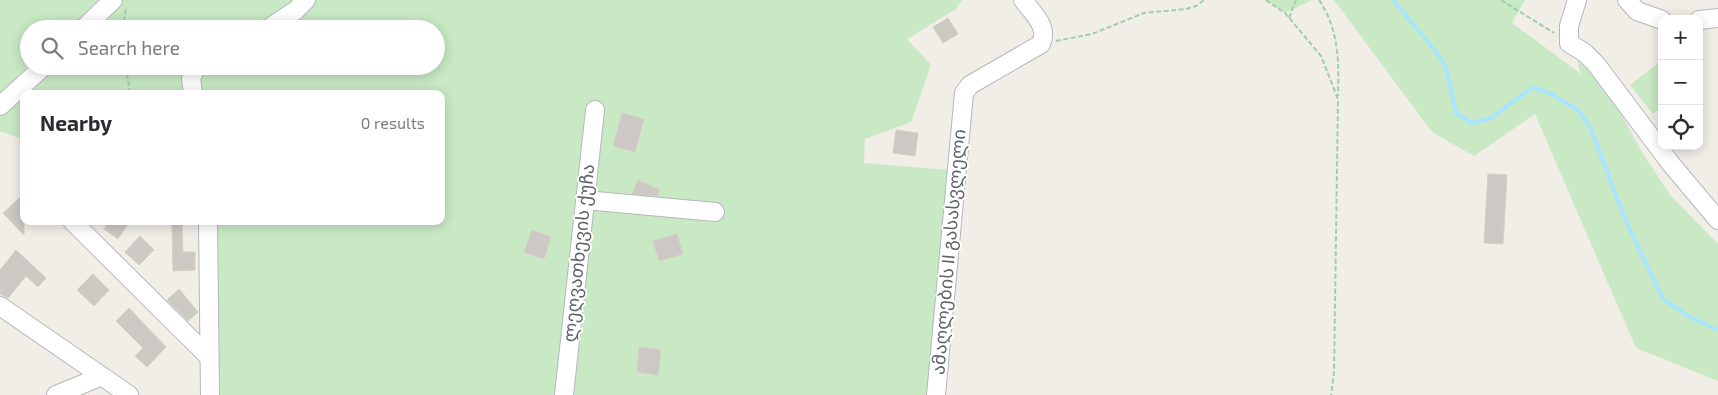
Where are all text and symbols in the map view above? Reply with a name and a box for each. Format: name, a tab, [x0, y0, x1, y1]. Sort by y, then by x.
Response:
map controls	[1658, 15, 1703, 150]
button: +	[1658, 15, 1703, 60]
search box	[20, 20, 445, 75]
icon: search	[38, 34, 66, 62]
text: Search here	[78, 36, 180, 59]
button: −	[1658, 60, 1703, 105]
button: locate	[1658, 105, 1703, 150]
text: Nearby	[40, 110, 112, 135]
text: 0 results	[361, 113, 425, 132]
street label: ამაღლების II გასასვლელი	[926, 128, 971, 376]
street label: ლეღვათხევის ქუჩა	[558, 163, 599, 343]

